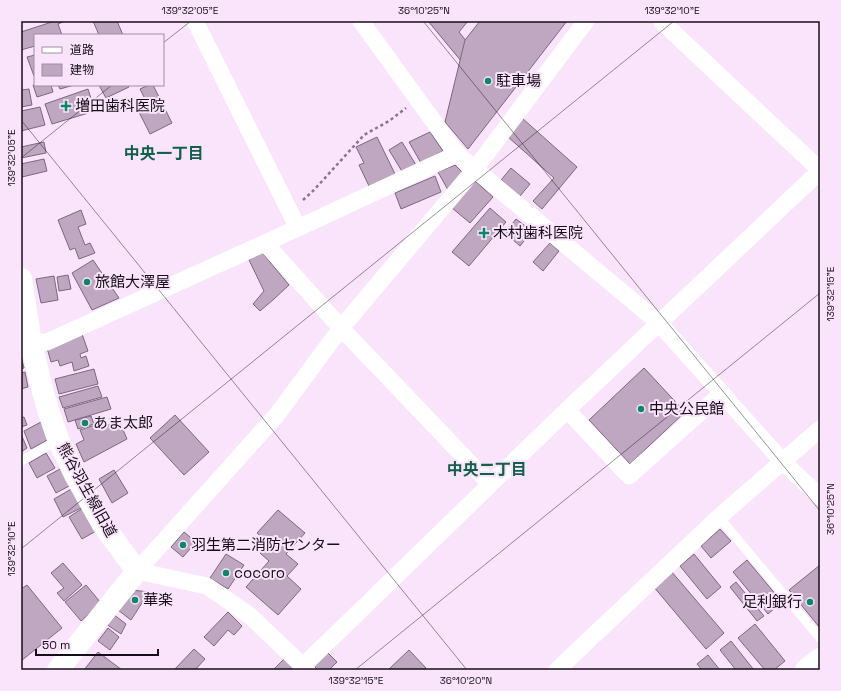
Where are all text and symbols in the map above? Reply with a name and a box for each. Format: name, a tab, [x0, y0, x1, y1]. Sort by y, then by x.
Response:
text: 139°32'05"E	[161, 4, 219, 17]
text: 36°10'25"N	[398, 4, 450, 17]
text: 139°32'10"E	[644, 4, 700, 17]
legend	[34, 34, 164, 86]
text: 道路	[70, 42, 94, 58]
text: 建物	[70, 62, 94, 78]
place label: 駐車場	[496, 71, 541, 90]
marker: 駐車場	[483, 76, 493, 86]
place label: 増田歯科医院	[75, 96, 165, 115]
marker: 増田歯科医院	[60, 100, 72, 112]
text: 139°32'05"E	[5, 129, 18, 187]
district label: 中央一丁目	[124, 143, 204, 164]
place label: 木村歯科医院	[493, 223, 583, 242]
marker: 木村歯科医院	[478, 227, 490, 239]
text: 139°32'15"E	[824, 266, 837, 321]
place label: 旅館大澤屋	[95, 272, 170, 291]
marker: 旅館大澤屋	[82, 277, 92, 287]
place label: 中央公民館	[649, 399, 724, 418]
marker: 中央公民館	[636, 404, 646, 414]
place label: あま太郎	[93, 413, 153, 432]
marker: あま太郎	[80, 418, 90, 428]
street label: 熊谷羽生線旧道	[54, 439, 121, 540]
district label: 中央二丁目	[447, 459, 527, 480]
text: 36°10'25"N	[824, 483, 837, 535]
text: 139°32'10"E	[5, 521, 18, 577]
place label: 羽生第二消防センター	[191, 535, 341, 554]
marker: 羽生第二消防センター	[178, 540, 188, 550]
place label: cocoro	[234, 563, 285, 582]
marker: cocoro	[221, 568, 231, 578]
place label: 華楽	[143, 590, 173, 609]
place label: 足利銀行	[742, 592, 802, 611]
marker: 華楽	[130, 595, 140, 605]
marker: 足利銀行	[805, 597, 815, 607]
scale bar	[36, 631, 158, 657]
text: 50 m	[42, 637, 70, 653]
text: 139°32'15"E	[329, 674, 384, 687]
text: 36°10'20"N	[440, 674, 492, 687]

